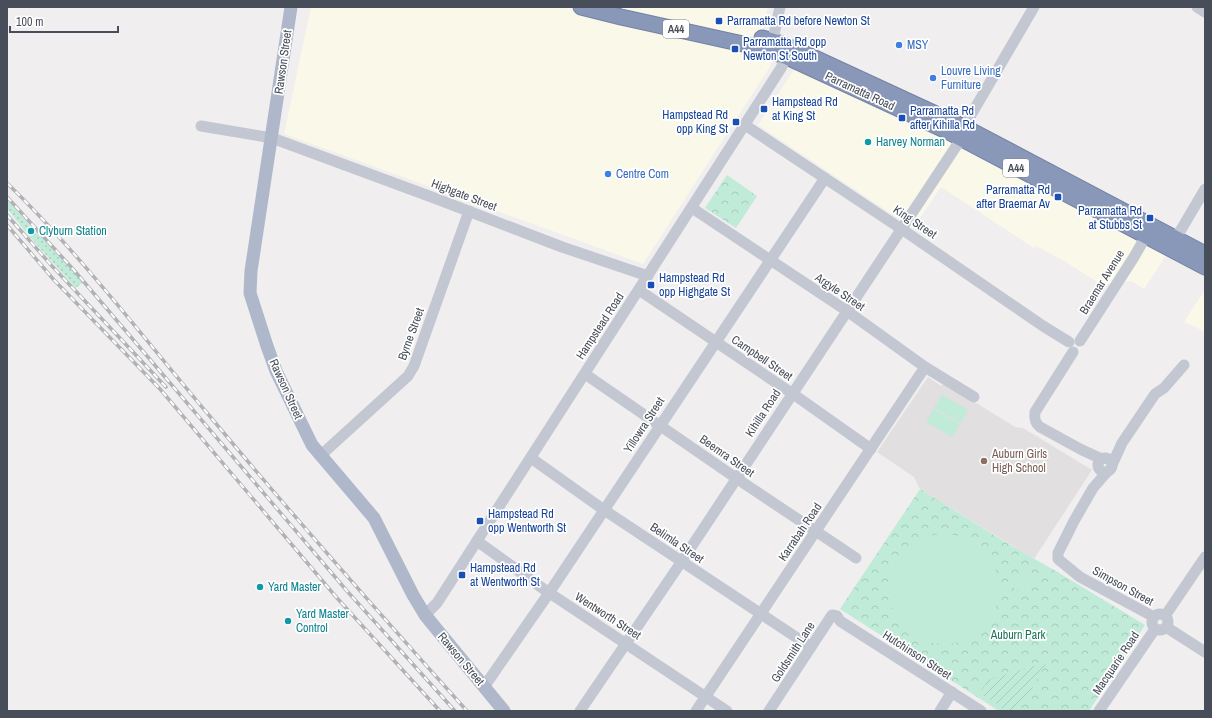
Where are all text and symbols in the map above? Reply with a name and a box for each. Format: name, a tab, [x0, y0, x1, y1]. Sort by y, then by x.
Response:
scale bar	[10, 8, 118, 34]
place label: Parramatta Rd before Newton St	[727, 13, 870, 29]
text: 100 m	[16, 14, 43, 30]
marker: Parramatta Rd before Newton St	[714, 16, 724, 26]
road number: A44	[663, 20, 689, 38]
street label: Rawson Street	[271, 29, 295, 95]
place label: Parramatta Rd opp Newton St South	[743, 34, 826, 64]
place label: MSY	[907, 37, 929, 53]
marker: MSY	[894, 40, 904, 50]
marker: Parramatta Rd opp Newton St South	[730, 44, 740, 54]
place label: Louvre Living Furniture	[941, 63, 1001, 93]
street label: Parramatta Road	[823, 68, 897, 114]
marker: Louvre Living Furniture	[928, 73, 938, 83]
place label: Hampstead Rd at King St	[772, 94, 838, 124]
place label: Parramatta Rd after Kihilla Rd	[910, 103, 975, 133]
marker: Hampstead Rd at King St	[759, 104, 769, 114]
place label: Hampstead Rd opp King St	[662, 107, 728, 137]
marker: Parramatta Rd after Kihilla Rd	[897, 113, 907, 123]
marker: Hampstead Rd opp King St	[731, 117, 741, 127]
place label: Harvey Norman	[876, 134, 945, 150]
marker: Harvey Norman	[863, 137, 873, 147]
road number: A44	[1003, 159, 1029, 177]
place label: Centre Com	[616, 166, 669, 182]
marker: Centre Com	[603, 169, 613, 179]
street label: Highgate Street	[429, 175, 499, 215]
place label: Parramatta Rd after Braemar Av	[976, 182, 1050, 212]
marker: Parramatta Rd after Braemar Av	[1053, 192, 1063, 202]
street label: King Street	[890, 202, 940, 243]
place label: Parramatta Rd at Stubbs St	[1078, 203, 1142, 233]
marker: Parramatta Rd at Stubbs St	[1145, 213, 1155, 223]
place label: Clyburn Station	[39, 223, 107, 239]
marker: Clyburn Station	[26, 226, 36, 236]
street label: Braemar Avenue	[1076, 247, 1128, 317]
street label: Argyle Street	[811, 269, 868, 315]
place label: Hampstead Rd opp Highgate St	[659, 270, 730, 300]
marker: Hampstead Rd opp Highgate St	[646, 280, 656, 290]
street label: Hampstead Road	[572, 290, 628, 362]
street label: Byrne Street	[394, 305, 428, 362]
street label: Campbell Street	[728, 332, 796, 385]
street label: Rawson Street	[266, 356, 307, 422]
street label: Kihilla Road	[742, 386, 784, 440]
street label: Yillowra Street	[620, 394, 668, 456]
street label: Beemra Street	[696, 431, 758, 481]
place label: Auburn Girls High School	[991, 446, 1047, 476]
marker: Auburn Girls High School	[979, 456, 989, 466]
street label: Karrabah Road	[775, 500, 825, 564]
place label: Hampstead Rd opp Wentworth St	[488, 506, 566, 536]
marker: Hampstead Rd opp Wentworth St	[475, 516, 485, 526]
street label: Belimla Street	[647, 519, 707, 567]
place label: Hampstead Rd at Wentworth St	[470, 560, 540, 590]
street label: Simpson Street	[1089, 563, 1157, 610]
marker: Hampstead Rd at Wentworth St	[457, 570, 467, 580]
place label: Yard Master	[268, 579, 322, 595]
marker: Yard Master	[255, 582, 265, 592]
street label: Wentworth Street	[572, 589, 644, 644]
place label: Yard Master Control	[296, 606, 350, 636]
marker: Yard Master Control	[283, 616, 293, 626]
street label: Goldsmith Lane	[767, 619, 819, 685]
street label: Hutchinson Street	[880, 627, 955, 683]
park label: Auburn Park	[990, 627, 1045, 643]
street label: Macquarie Road	[1089, 628, 1143, 698]
street label: Rawson Street	[434, 629, 488, 689]

